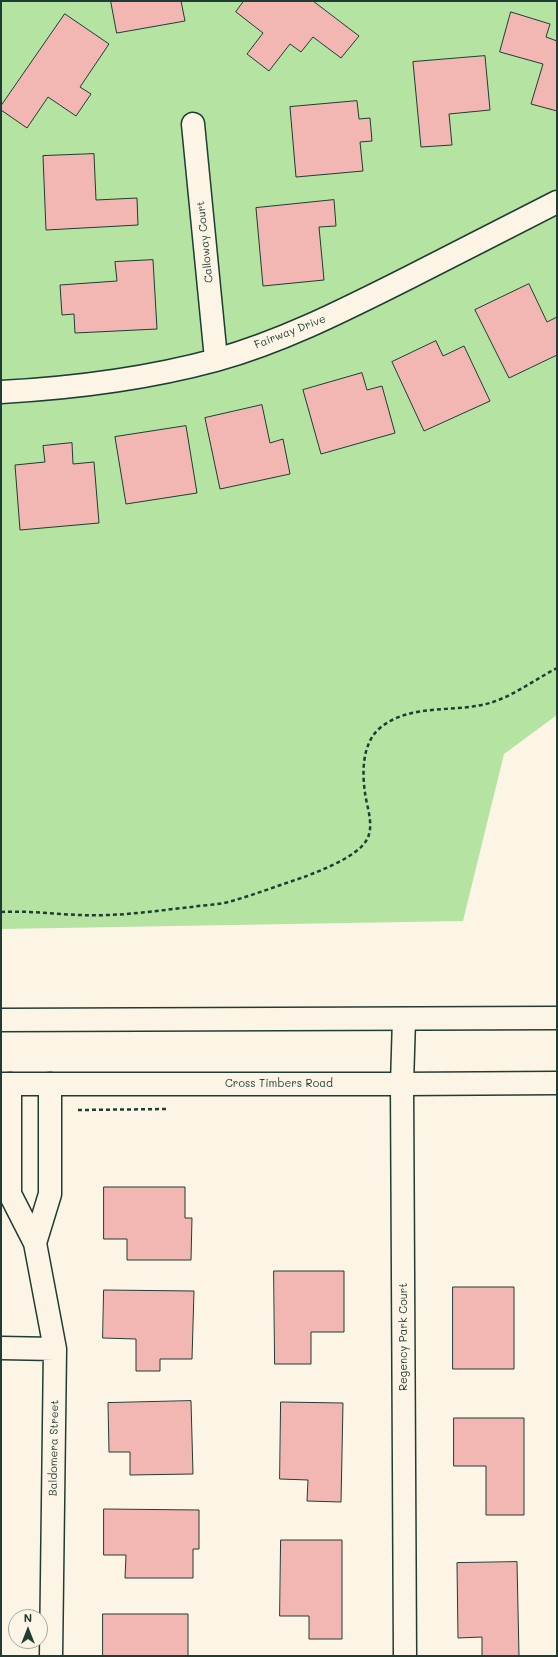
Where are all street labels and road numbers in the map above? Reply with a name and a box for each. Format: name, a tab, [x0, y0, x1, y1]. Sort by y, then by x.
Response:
street label: Calloway Court	[194, 200, 216, 284]
street label: Fairway Drive	[252, 312, 328, 352]
street label: Cross Timbers Road	[225, 1077, 333, 1091]
street label: Regency Park Court	[397, 1283, 411, 1391]
street label: Baldomera Street	[47, 1400, 61, 1496]

